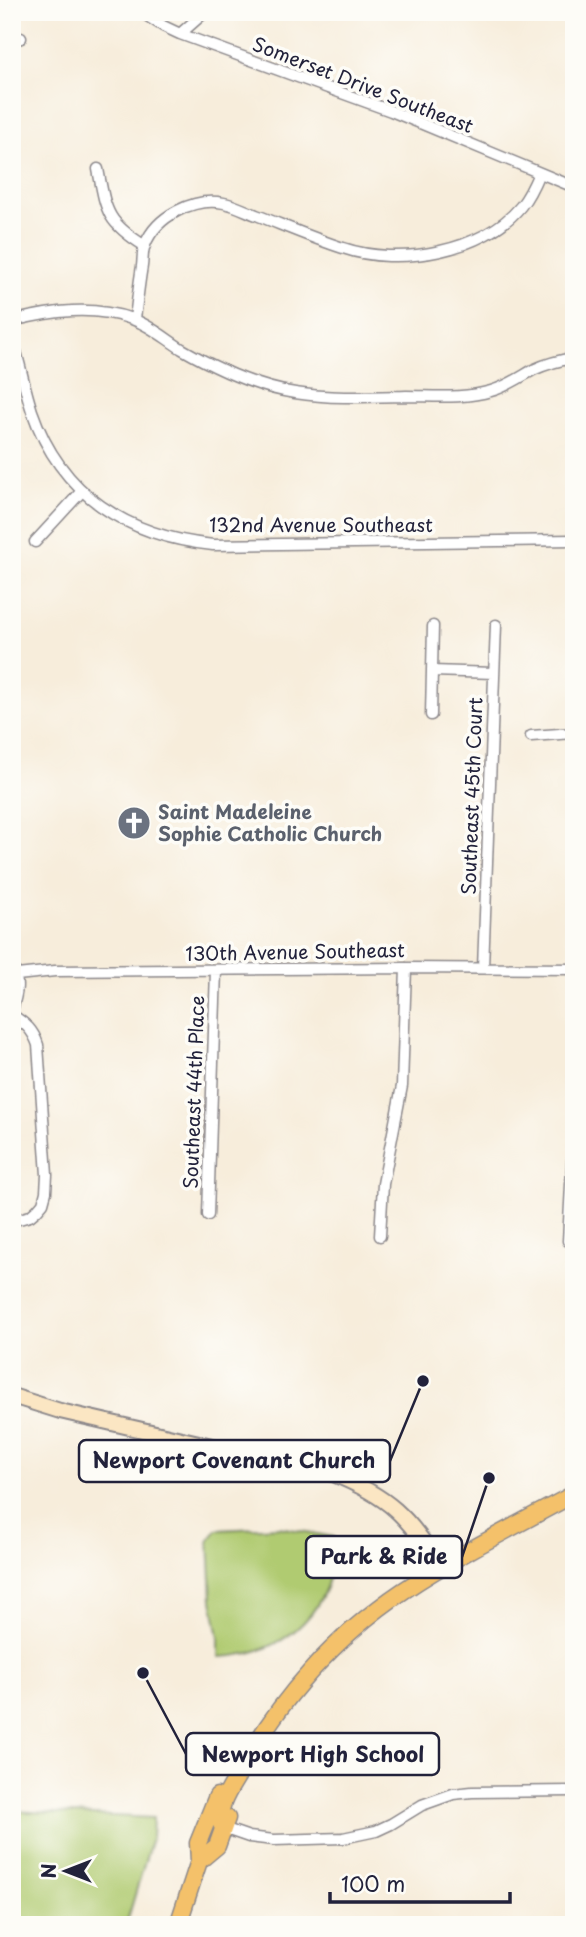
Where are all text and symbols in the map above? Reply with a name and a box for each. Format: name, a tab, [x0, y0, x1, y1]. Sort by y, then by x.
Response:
street label: Somerset Drive Southeast	[249, 29, 478, 139]
street label: 132nd Avenue Southeast	[209, 510, 433, 538]
street label: Southeast 45th Court	[454, 696, 488, 895]
place label: Saint Madeleine Sophie Catholic Church	[158, 797, 382, 847]
church icon: Saint Madeleine Sophie Catholic Church	[115, 804, 153, 842]
street label: 130th Avenue Southeast	[185, 935, 405, 967]
street label: Southeast 44th Place	[176, 995, 210, 1189]
callout: Newport Covenant Church	[79, 1440, 390, 1482]
text: Newport Covenant Church	[93, 1443, 375, 1475]
callout: Park & Ride	[306, 1536, 462, 1578]
text: Park & Ride	[321, 1539, 447, 1571]
callout: Newport High School	[186, 1733, 439, 1775]
text: Newport High School	[202, 1737, 424, 1769]
north arrow	[32, 1836, 102, 1906]
scale bar	[330, 1860, 511, 1904]
text: N	[34, 1863, 62, 1879]
text: 100 m	[341, 1867, 405, 1899]

